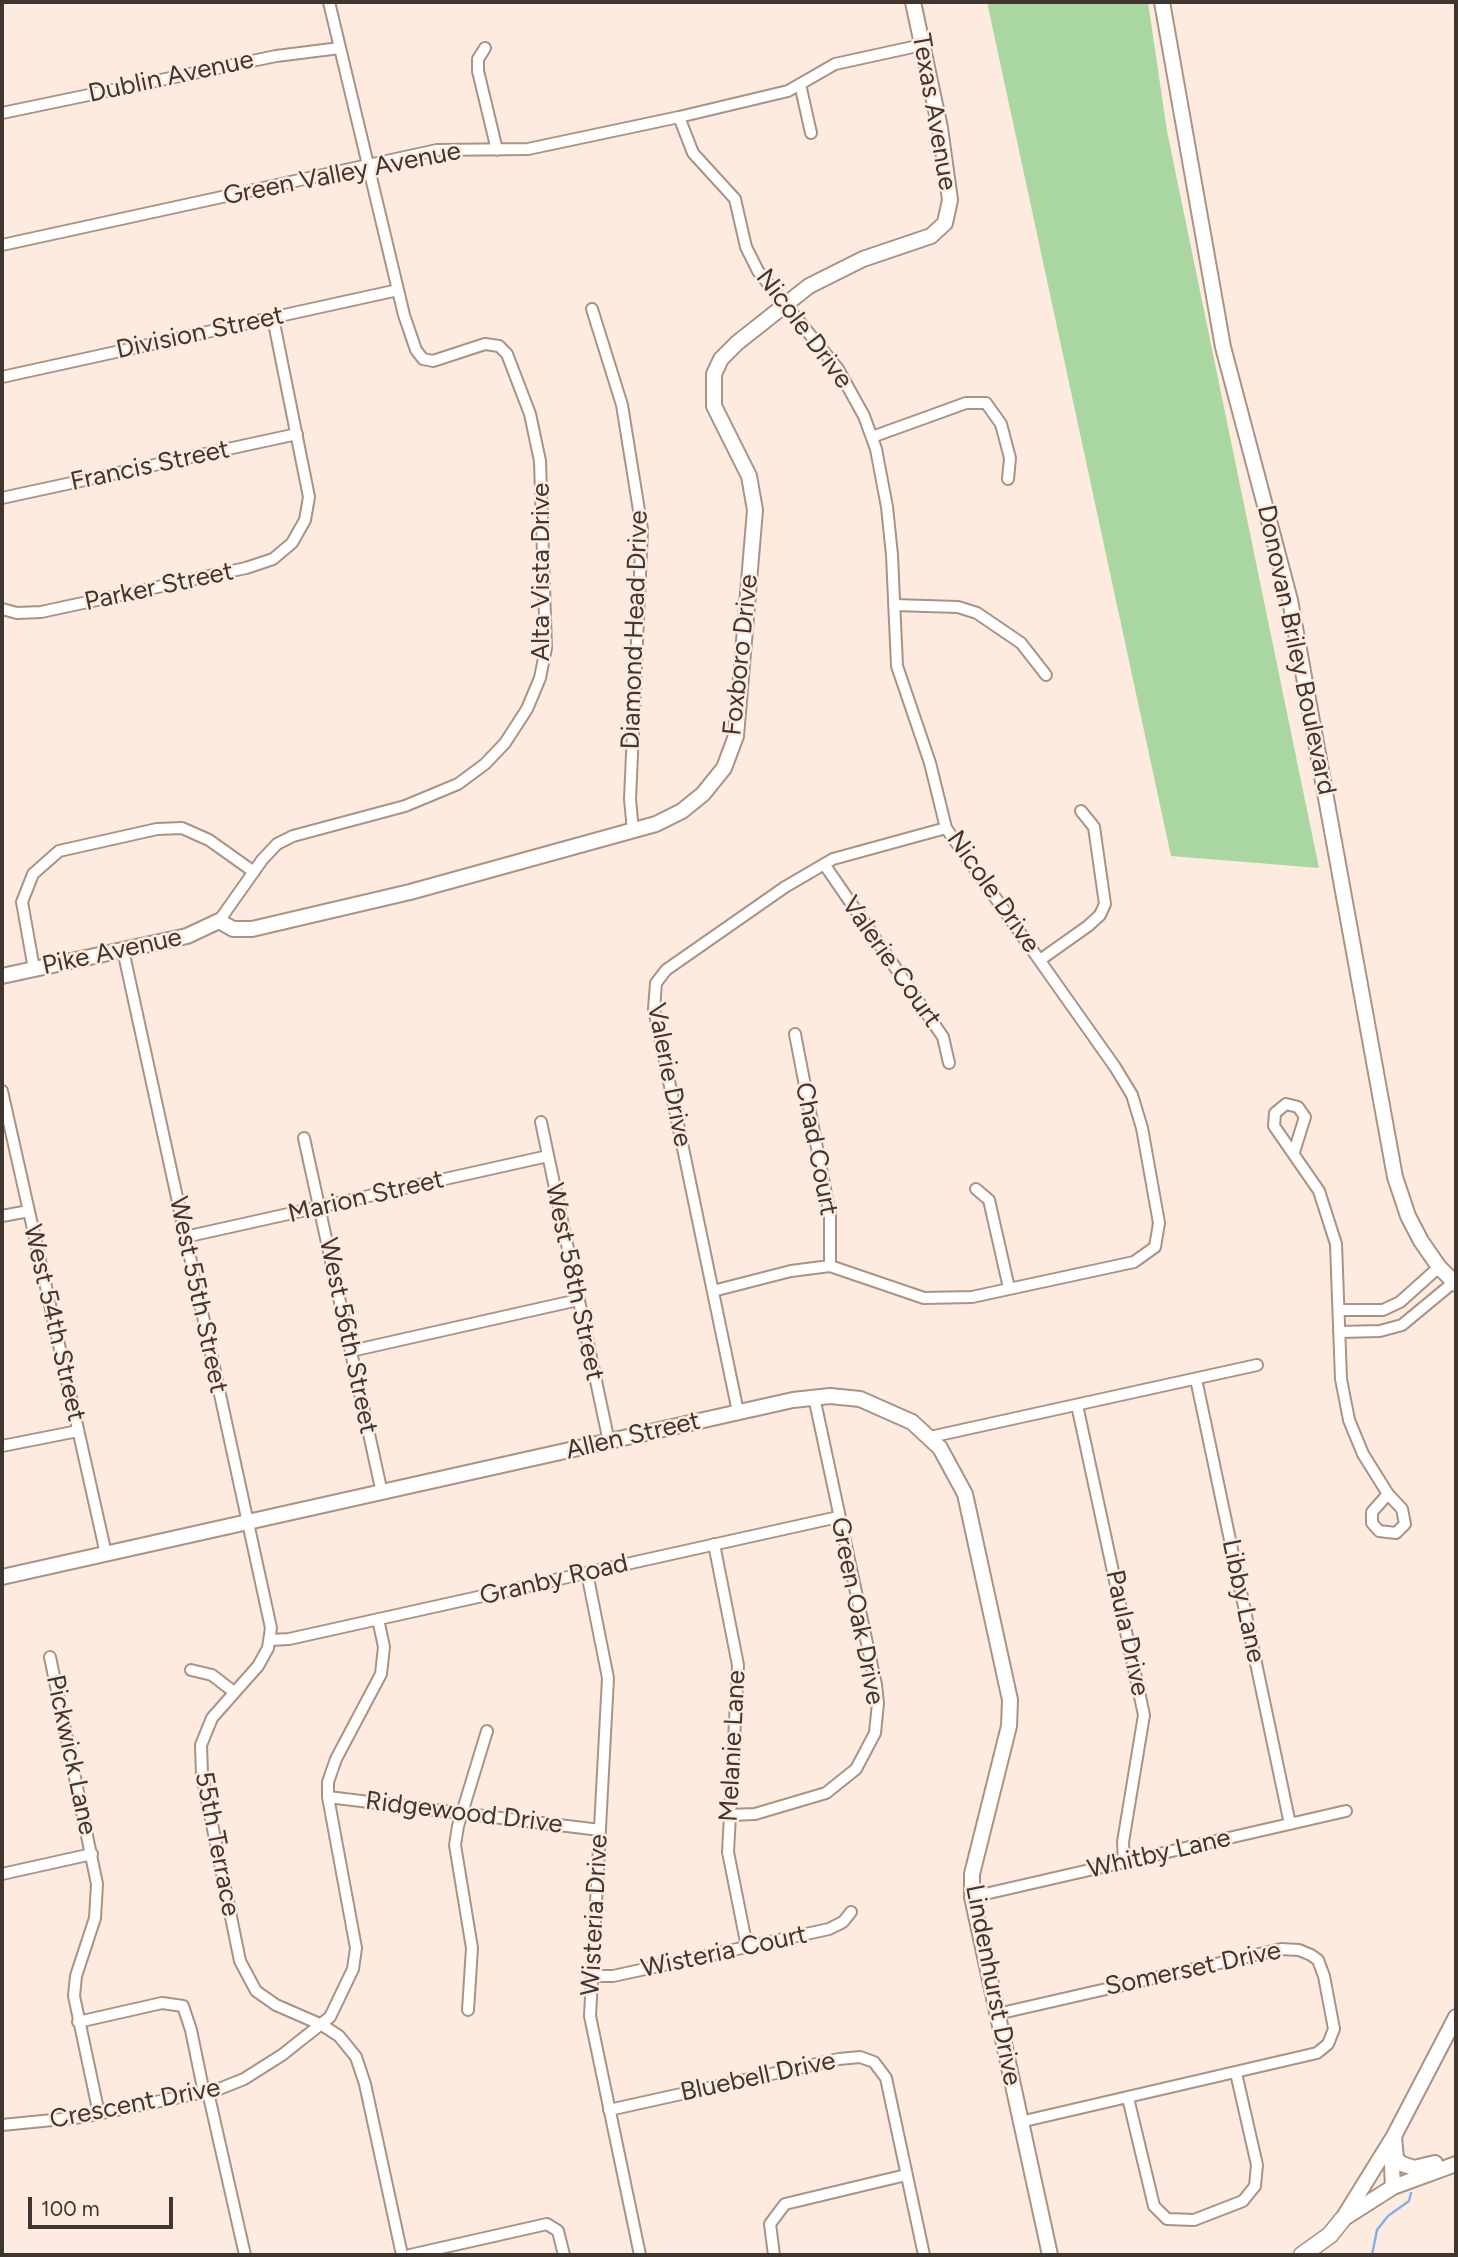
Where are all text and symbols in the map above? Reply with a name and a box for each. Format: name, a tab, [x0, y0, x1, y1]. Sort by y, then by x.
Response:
street label: Texas Avenue	[905, 31, 963, 193]
street label: Dublin Avenue	[85, 44, 257, 110]
street label: Green Valley Avenue	[221, 136, 463, 212]
street label: Nicole Drive	[749, 263, 859, 395]
street label: Division Street	[113, 300, 287, 366]
street label: Francis Street	[68, 434, 232, 498]
street label: Alta Vista Drive	[525, 483, 557, 661]
street label: Donovan Briley Boulevard	[1250, 502, 1342, 798]
street label: Diamond Head Drive	[615, 510, 655, 750]
street label: Parker Street	[82, 556, 236, 618]
street label: Foxboro Drive	[717, 573, 765, 737]
street label: Nicole Drive	[940, 825, 1046, 959]
street label: Valerie Court	[834, 891, 948, 1033]
street label: Pike Avenue	[39, 922, 185, 982]
street label: Valerie Drive	[640, 1001, 698, 1149]
street label: Chad Court	[788, 1080, 844, 1218]
street label: Marion Street	[285, 1164, 447, 1230]
street label: West 58th Street	[538, 1180, 610, 1384]
street label: West 55th Street	[162, 1194, 234, 1396]
street label: West 54th Street	[16, 1222, 92, 1424]
street label: West 56th Street	[312, 1235, 384, 1437]
street label: Allen Street	[563, 1405, 703, 1467]
street label: Green Oak Drive	[824, 1515, 890, 1707]
street label: Libby Lane	[1215, 1536, 1271, 1666]
street label: Granby Road	[477, 1548, 631, 1612]
street label: Paula Drive	[1098, 1567, 1156, 1699]
street label: Melanie Lane	[713, 1669, 753, 1823]
street label: Pickwick Lane	[39, 1672, 103, 1838]
street label: 55th Terrace	[188, 1769, 246, 1919]
street label: Ridgewood Drive	[364, 1785, 564, 1841]
street label: Whitby Lane	[1084, 1822, 1234, 1886]
street label: Wisteria Drive	[575, 1833, 615, 1997]
street label: Lindenhurst Drive	[958, 1882, 1028, 2088]
street label: Wisteria Court	[638, 1919, 810, 1985]
street label: Somerset Drive	[1102, 1935, 1284, 2003]
street label: Bluebell Drive	[678, 2045, 838, 2109]
street label: Crescent Drive	[47, 2072, 223, 2136]
scale bar	[32, 2184, 177, 2228]
text: 100 m	[41, 2196, 100, 2221]

